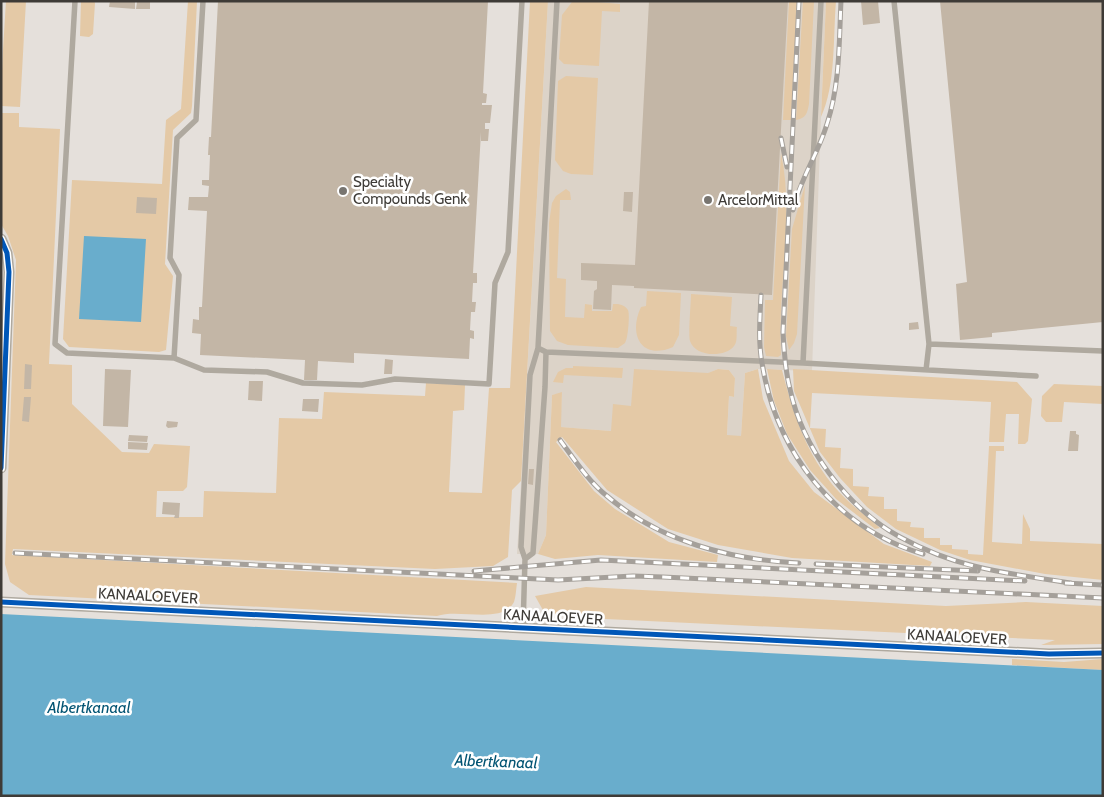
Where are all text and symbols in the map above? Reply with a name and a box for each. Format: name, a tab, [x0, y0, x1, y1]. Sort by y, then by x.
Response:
place label: Specialty Compounds Genk	[353, 173, 467, 208]
marker: Specialty Compounds Genk	[337, 185, 349, 197]
place label: ArcelorMittal	[718, 191, 799, 209]
marker: ArcelorMittal	[702, 194, 714, 206]
street label: KANAALOEVER	[97, 584, 199, 608]
street label: KANAALOEVER	[502, 605, 604, 629]
street label: KANAALOEVER	[906, 625, 1008, 649]
water label: Albertkanaal	[47, 698, 131, 717]
water label: Albertkanaal	[453, 751, 538, 772]

